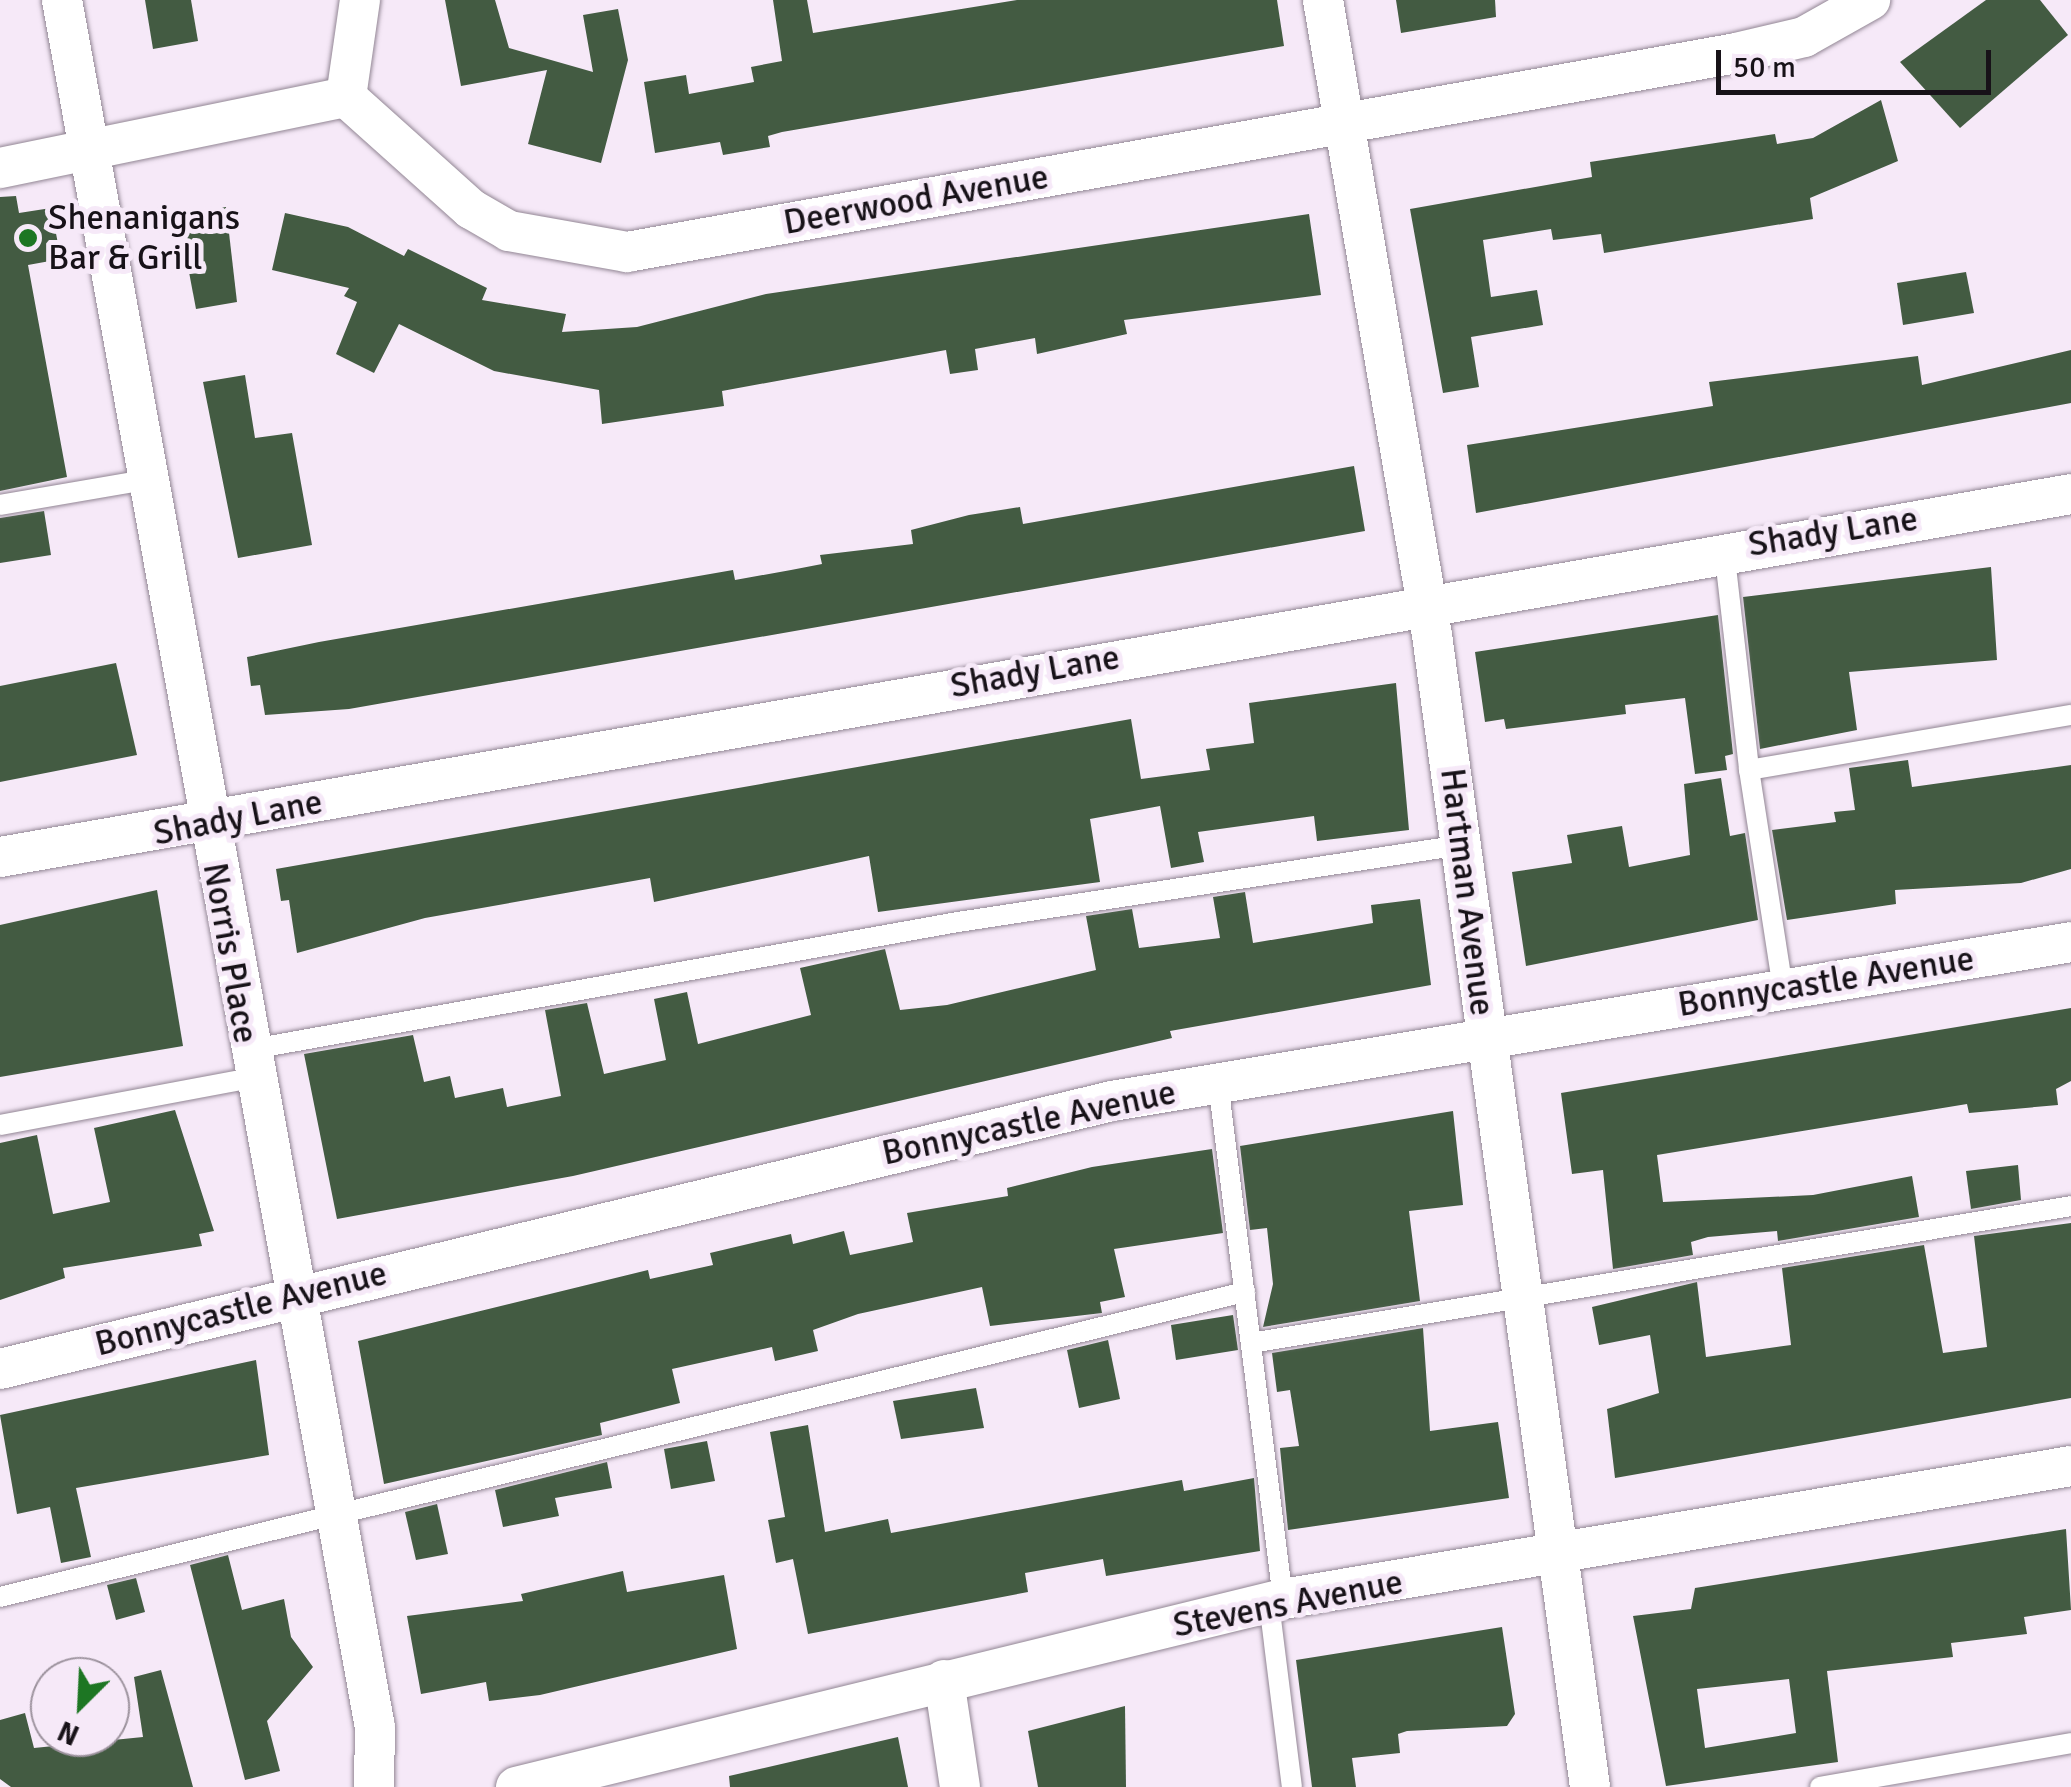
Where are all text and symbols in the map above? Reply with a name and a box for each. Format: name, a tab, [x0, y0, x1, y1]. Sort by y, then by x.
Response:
scale bar	[1721, 30, 1996, 92]
text: 50 m	[1733, 49, 1796, 86]
street label: Deerwood Avenue	[780, 156, 1052, 244]
place label: Shenanigans Bar & Grill	[48, 197, 240, 279]
marker: Shenanigans Bar & Grill	[17, 227, 39, 249]
street label: Shady Lane	[1745, 498, 1921, 566]
street label: Shady Lane	[947, 636, 1123, 708]
street label: Hartman Avenue	[1431, 766, 1503, 1018]
street label: Shady Lane	[150, 781, 326, 855]
street label: Norris Place	[193, 860, 267, 1046]
street label: Bonnycastle Avenue	[1675, 938, 1977, 1026]
street label: Bonnycastle Avenue	[878, 1071, 1180, 1175]
street label: Bonnycastle Avenue	[91, 1252, 391, 1366]
street label: Stevens Avenue	[1170, 1561, 1406, 1647]
north arrow	[30, 1657, 130, 1757]
text: N	[53, 1713, 84, 1752]

